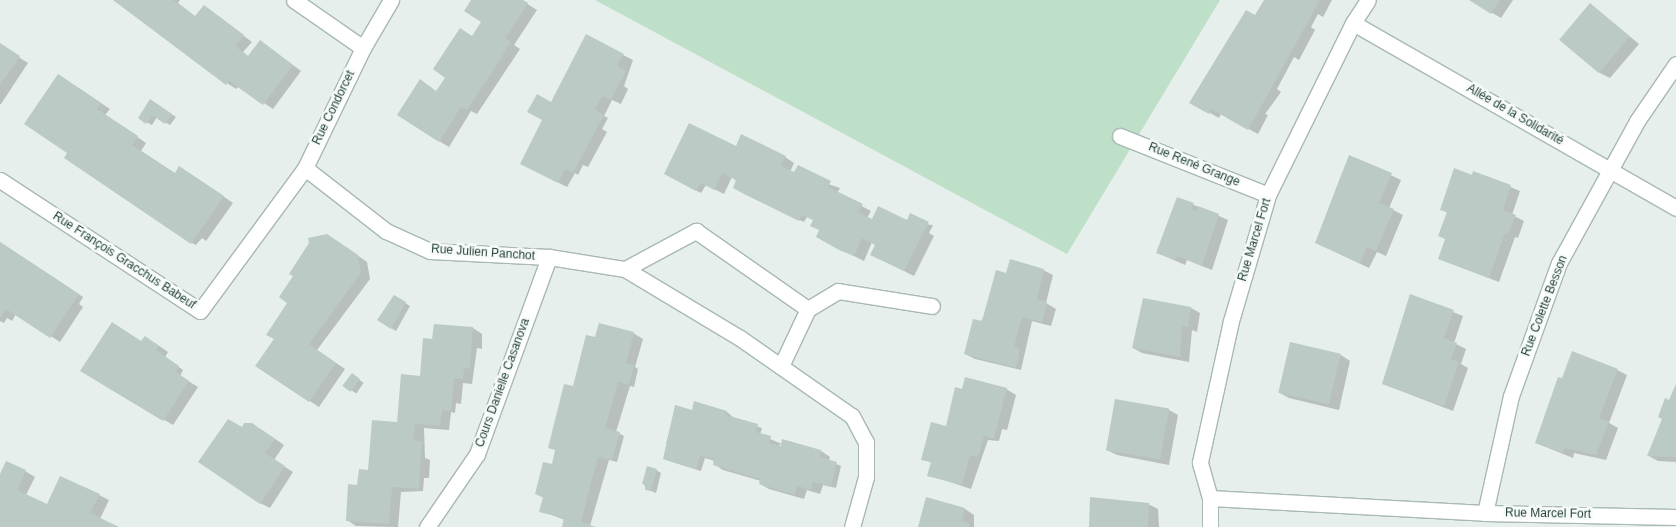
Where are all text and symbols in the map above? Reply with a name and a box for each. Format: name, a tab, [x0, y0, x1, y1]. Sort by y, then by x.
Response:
street label: Rue Condorcet	[310, 69, 358, 147]
street label: Allée de la Solidarité	[1464, 81, 1566, 149]
street label: Rue René Grange	[1146, 140, 1242, 190]
street label: Rue Marcel Fort	[1236, 197, 1274, 283]
street label: Rue François Gracchus Babeuf	[50, 209, 198, 313]
street label: Rue Julien Panchot	[431, 242, 535, 264]
street label: Rue Colette Besson	[1519, 254, 1571, 358]
street label: Cours Danielle Casanova	[473, 317, 533, 449]
street label: Rue Marcel Fort	[1505, 506, 1591, 522]

